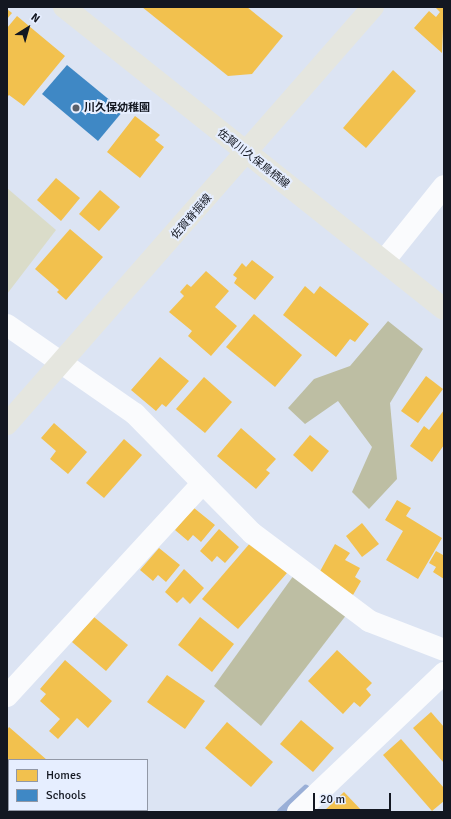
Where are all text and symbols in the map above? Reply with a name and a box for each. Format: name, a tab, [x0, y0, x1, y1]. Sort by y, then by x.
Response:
north arrow	[8, 8, 48, 48]
text: N	[29, 11, 42, 26]
place label: 川久保幼稚園	[84, 101, 150, 115]
marker: 川久保幼稚園	[71, 103, 81, 113]
street label: 佐賀川久保鳥栖線	[214, 127, 292, 191]
street label: 佐賀脊振線	[169, 192, 215, 242]
legend	[8, 759, 148, 811]
text: Homes	[46, 768, 81, 783]
scale bar	[315, 785, 393, 811]
text: Schools	[46, 788, 86, 803]
text: 20 m	[320, 792, 345, 807]

